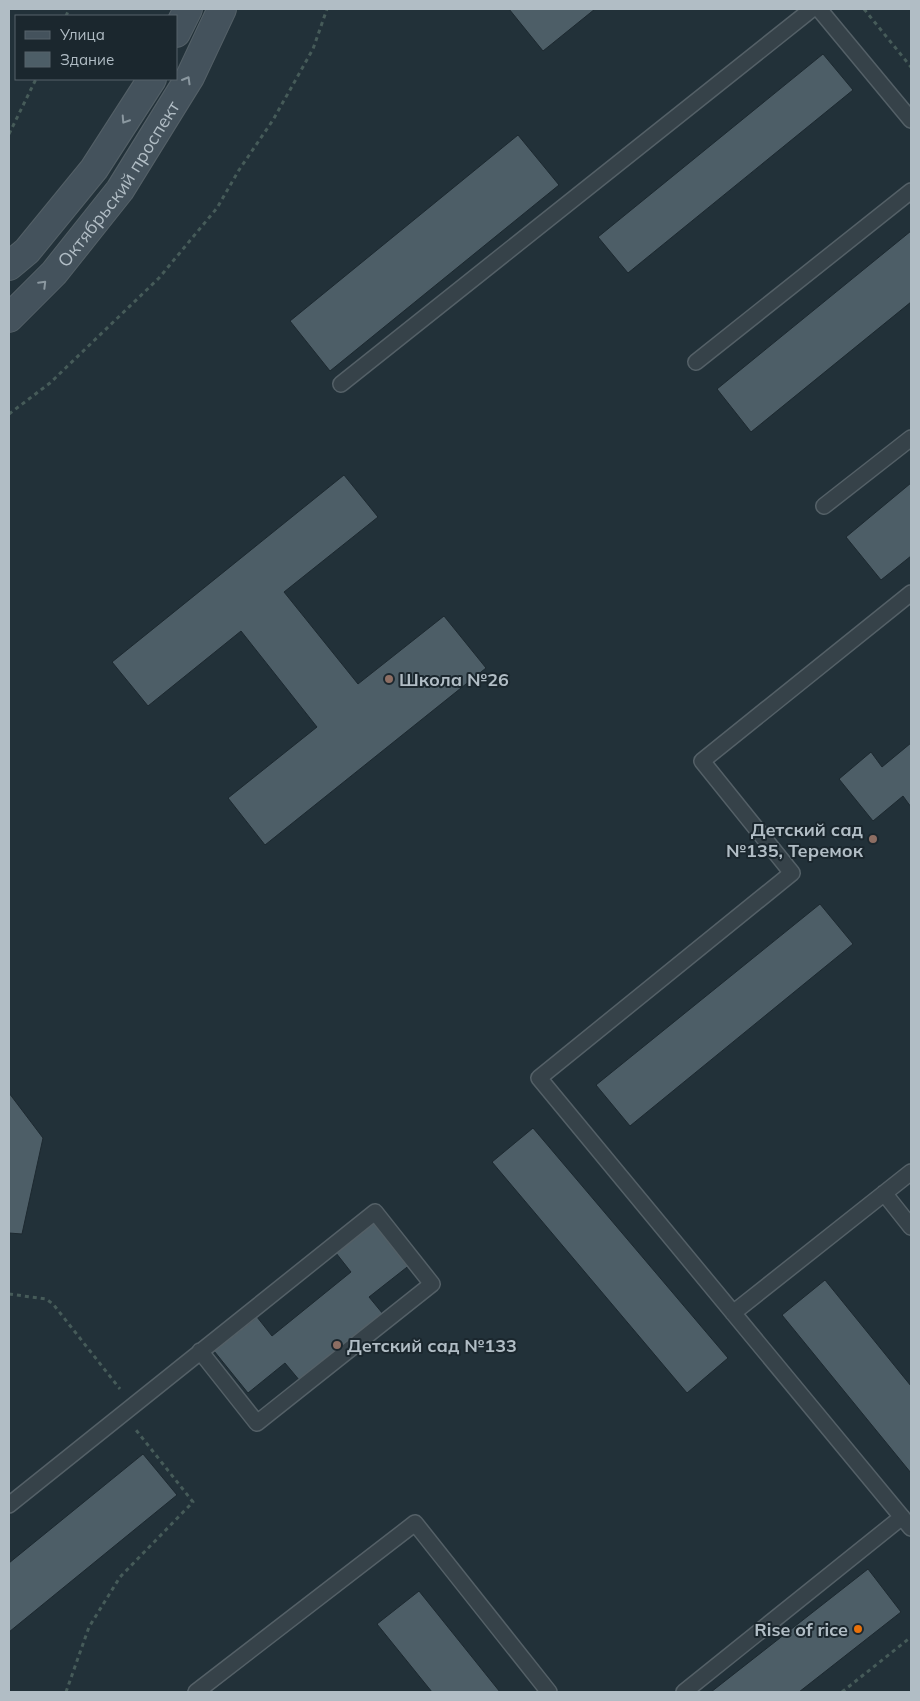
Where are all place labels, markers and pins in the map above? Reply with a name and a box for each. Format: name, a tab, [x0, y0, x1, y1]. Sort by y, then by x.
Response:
place label: Школа №26	[399, 668, 509, 691]
marker: Школа №26	[383, 673, 395, 685]
place label: Детский сад №135, Теремок	[726, 818, 864, 862]
marker: Детский сад №135, Теремок	[867, 833, 879, 845]
place label: Детский сад №133	[347, 1334, 517, 1357]
marker: Детский сад №133	[331, 1339, 343, 1351]
place label: Rise of rice	[754, 1618, 848, 1641]
marker: Rise of rice	[852, 1623, 864, 1635]

